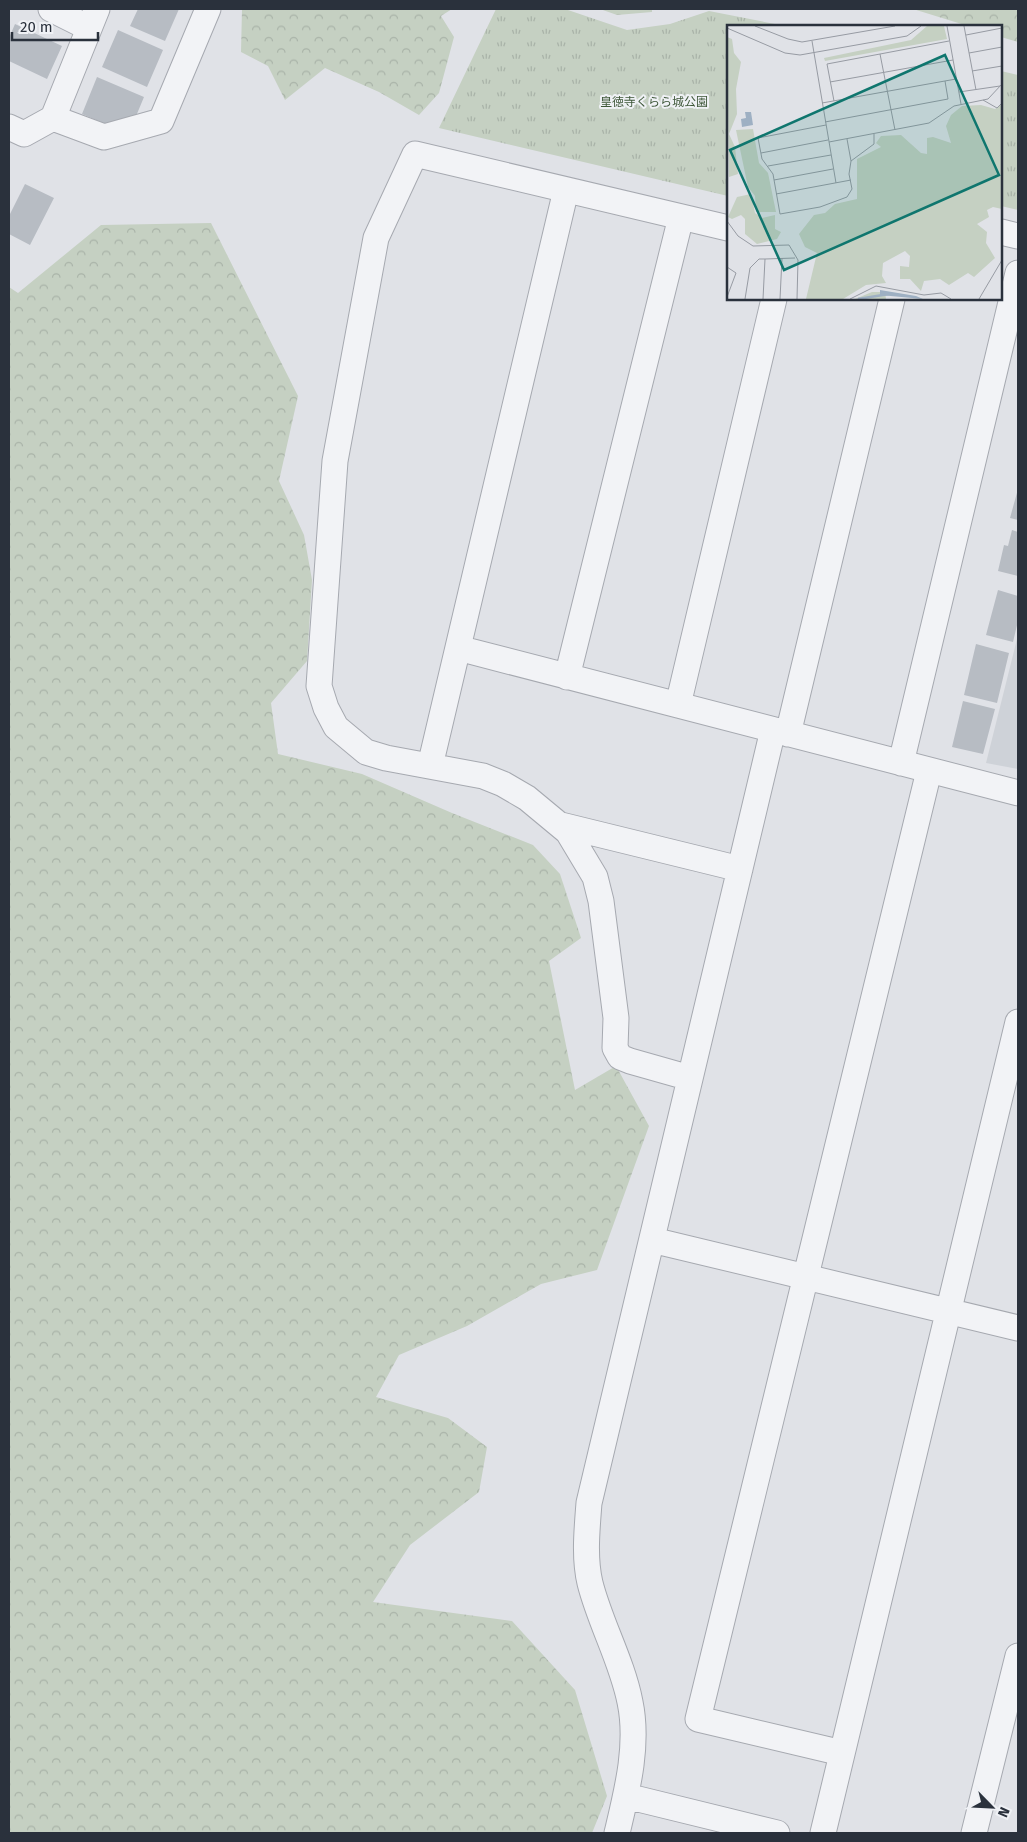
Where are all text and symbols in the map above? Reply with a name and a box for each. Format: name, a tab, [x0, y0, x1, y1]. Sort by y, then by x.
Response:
scale bar	[12, 10, 99, 42]
text: 20 m	[20, 18, 53, 36]
inset map	[727, 25, 1002, 300]
park label: 皇徳寺くらら城公園	[600, 95, 708, 109]
north arrow	[967, 1782, 1017, 1832]
text: N	[994, 1804, 1013, 1820]

